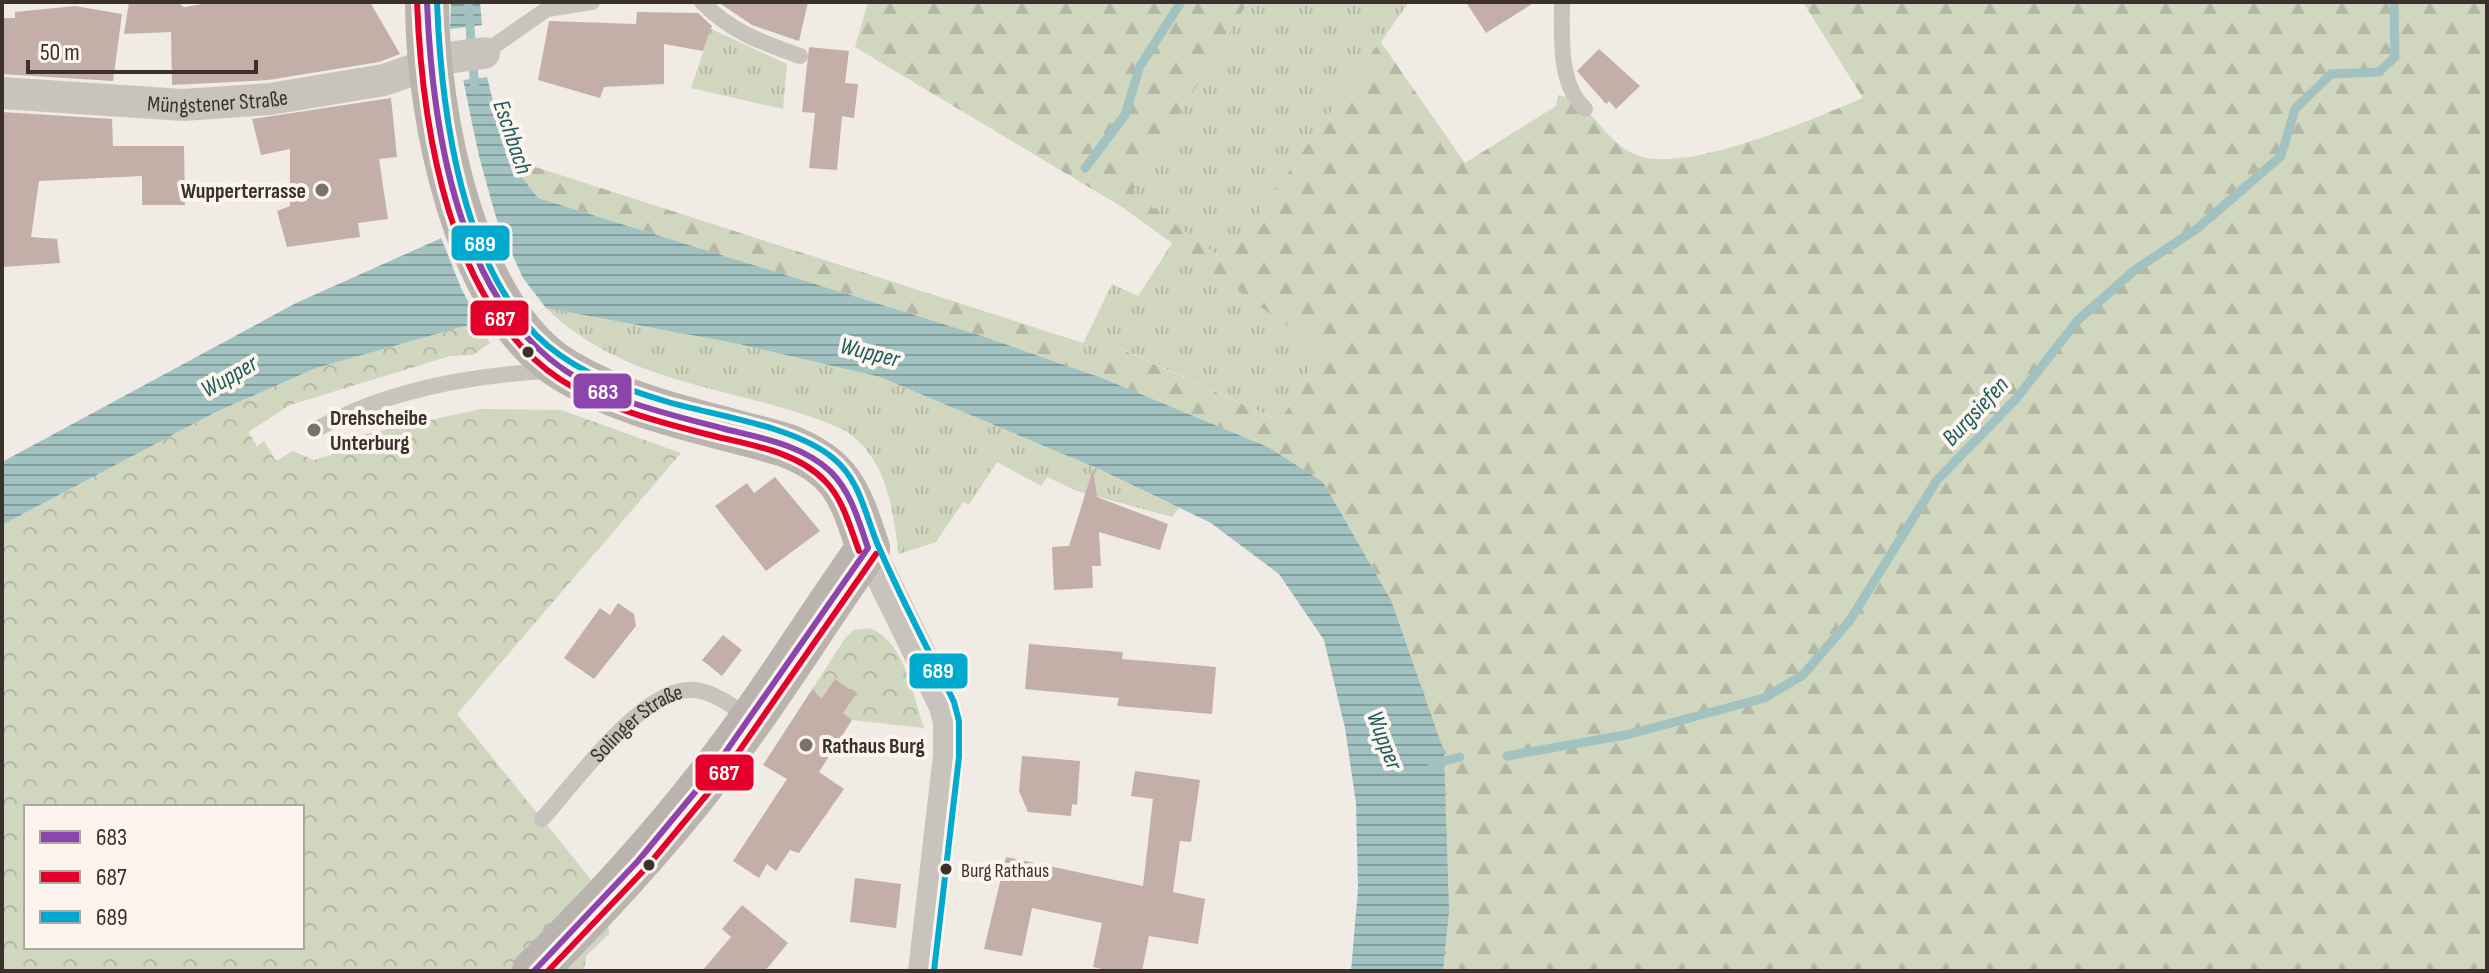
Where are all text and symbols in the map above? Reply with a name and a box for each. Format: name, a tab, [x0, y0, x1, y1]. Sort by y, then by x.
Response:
scale bar	[28, 24, 256, 74]
text: 50 m	[40, 38, 80, 67]
street label: Müngstener Straße	[146, 84, 290, 120]
water label: Eschbach	[486, 96, 539, 178]
place label: Wupperterrasse	[181, 178, 306, 205]
marker: Wupperterrasse	[313, 181, 331, 199]
line badge: 689	[450, 224, 511, 262]
text: 689	[464, 231, 496, 258]
line badge: 687	[469, 299, 530, 337]
text: 687	[485, 306, 516, 333]
water label: Wupper	[837, 331, 904, 374]
unlabelled marker	[520, 344, 536, 360]
water label: Wupper	[196, 348, 264, 404]
water label: Burgsiefen	[1936, 371, 2015, 452]
line badge: 683	[572, 372, 633, 410]
text: 683	[588, 379, 618, 406]
place label: Drehscheibe Unterburg	[330, 405, 427, 457]
marker: Drehscheibe Unterburg	[305, 421, 323, 439]
line badge: 689	[908, 652, 969, 690]
text: 689	[922, 658, 954, 685]
street label: Solinger Straße	[585, 679, 686, 768]
water label: Wupper	[1360, 707, 1409, 775]
place label: Rathaus Burg	[822, 733, 925, 760]
marker: Rathaus Burg	[797, 736, 815, 754]
line badge: 687	[694, 753, 755, 792]
text: 687	[709, 760, 740, 787]
legend	[24, 805, 304, 949]
text: 683	[96, 823, 127, 852]
unlabelled marker	[641, 857, 657, 873]
place label: Burg Rathaus	[961, 859, 1049, 883]
marker: Burg Rathaus	[938, 861, 954, 877]
text: 687	[96, 863, 127, 892]
text: 689	[96, 903, 128, 932]

